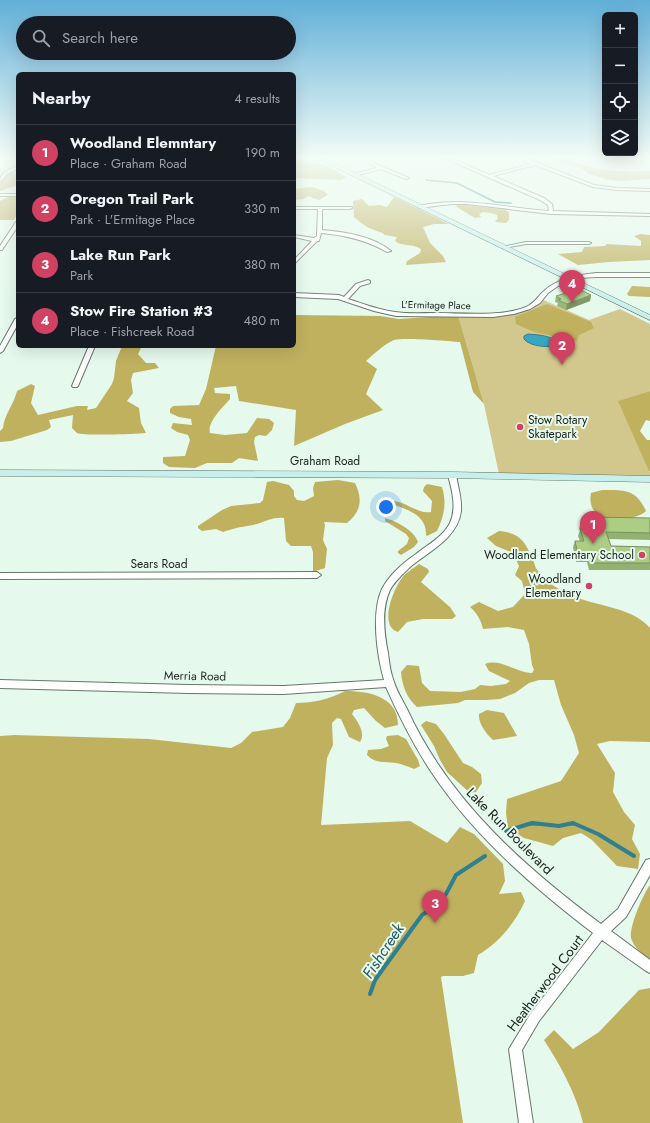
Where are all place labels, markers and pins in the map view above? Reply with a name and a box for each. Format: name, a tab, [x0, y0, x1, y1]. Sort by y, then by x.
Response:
pin: 4	[559, 270, 585, 303]
pin: 2	[549, 332, 575, 365]
place label: Stow Rotary Skatepark	[528, 411, 588, 443]
marker: Stow Rotary Skatepark	[515, 422, 525, 432]
pin: 1	[580, 511, 606, 544]
place label: Woodland Elementary School	[484, 546, 634, 564]
marker: Woodland Elementary School	[637, 550, 647, 560]
place label: Woodland Elementary	[525, 570, 582, 602]
marker: Woodland Elementary	[584, 581, 594, 591]
pin: 3	[422, 890, 448, 923]

